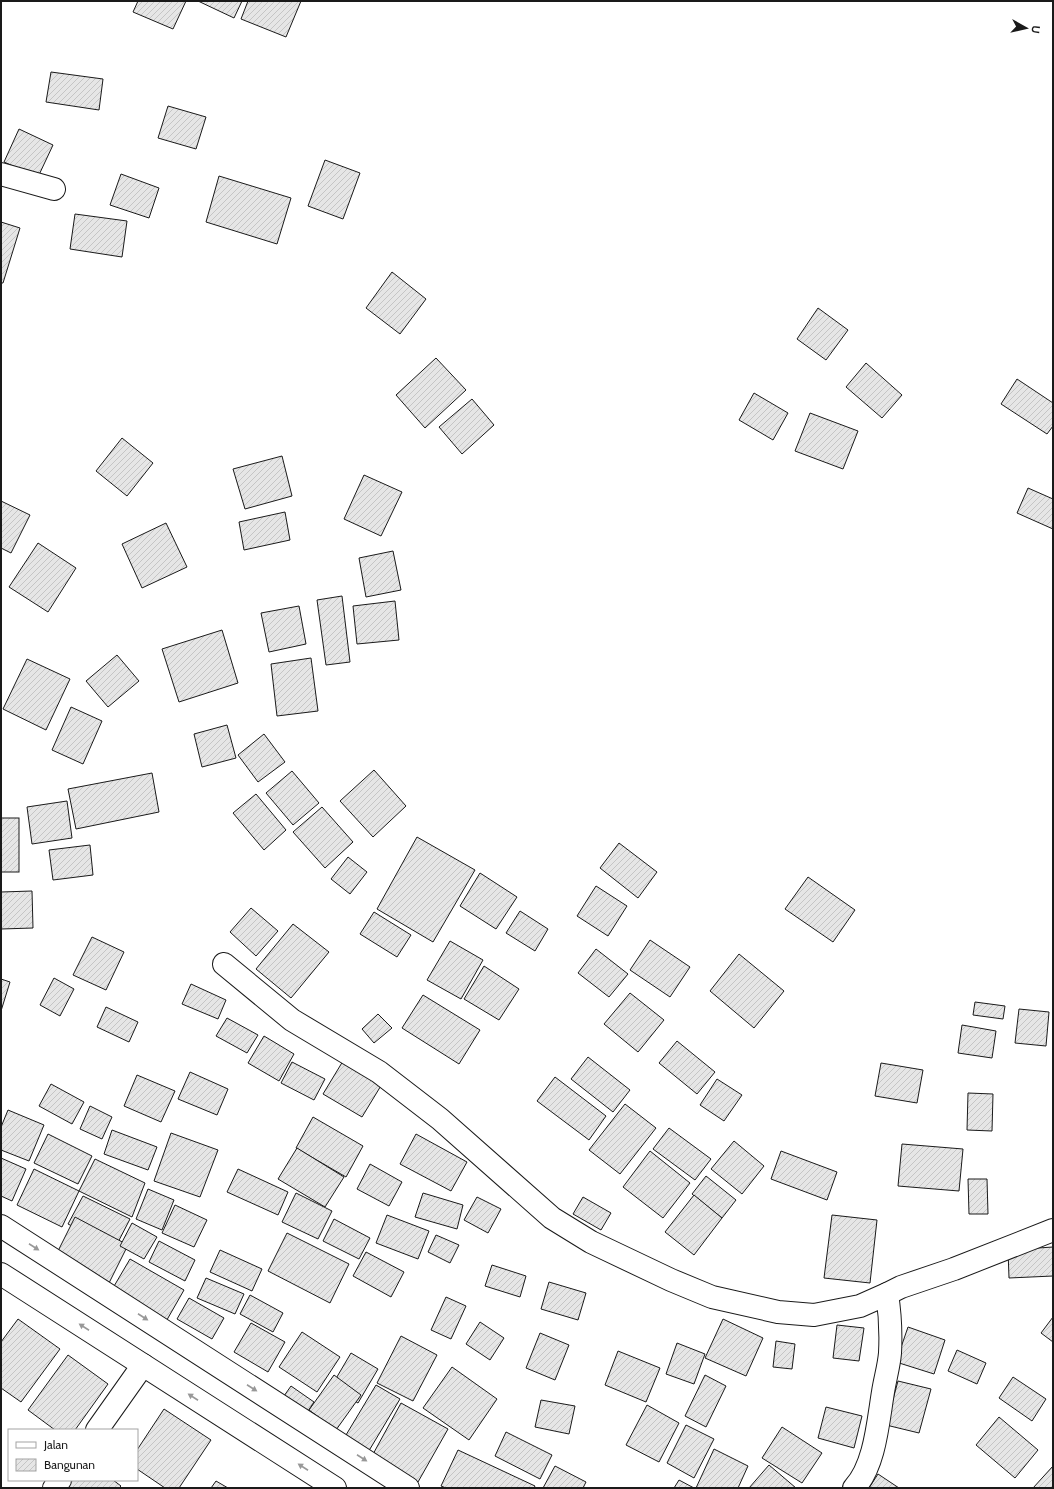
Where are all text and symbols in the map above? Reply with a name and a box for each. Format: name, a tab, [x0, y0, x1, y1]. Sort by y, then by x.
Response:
north arrow	[1006, 8, 1046, 48]
text: U	[1028, 25, 1043, 34]
one-way arrow	[29, 1243, 39, 1251]
one-way arrow	[137, 1314, 149, 1321]
one-way arrow	[78, 1323, 90, 1330]
one-way arrow	[247, 1384, 258, 1391]
one-way arrow	[188, 1393, 198, 1401]
legend	[8, 1429, 138, 1481]
text: Jalan	[43, 1437, 68, 1452]
one-way arrow	[357, 1454, 367, 1462]
text: Bangunan	[44, 1457, 95, 1472]
one-way arrow	[297, 1463, 308, 1471]

